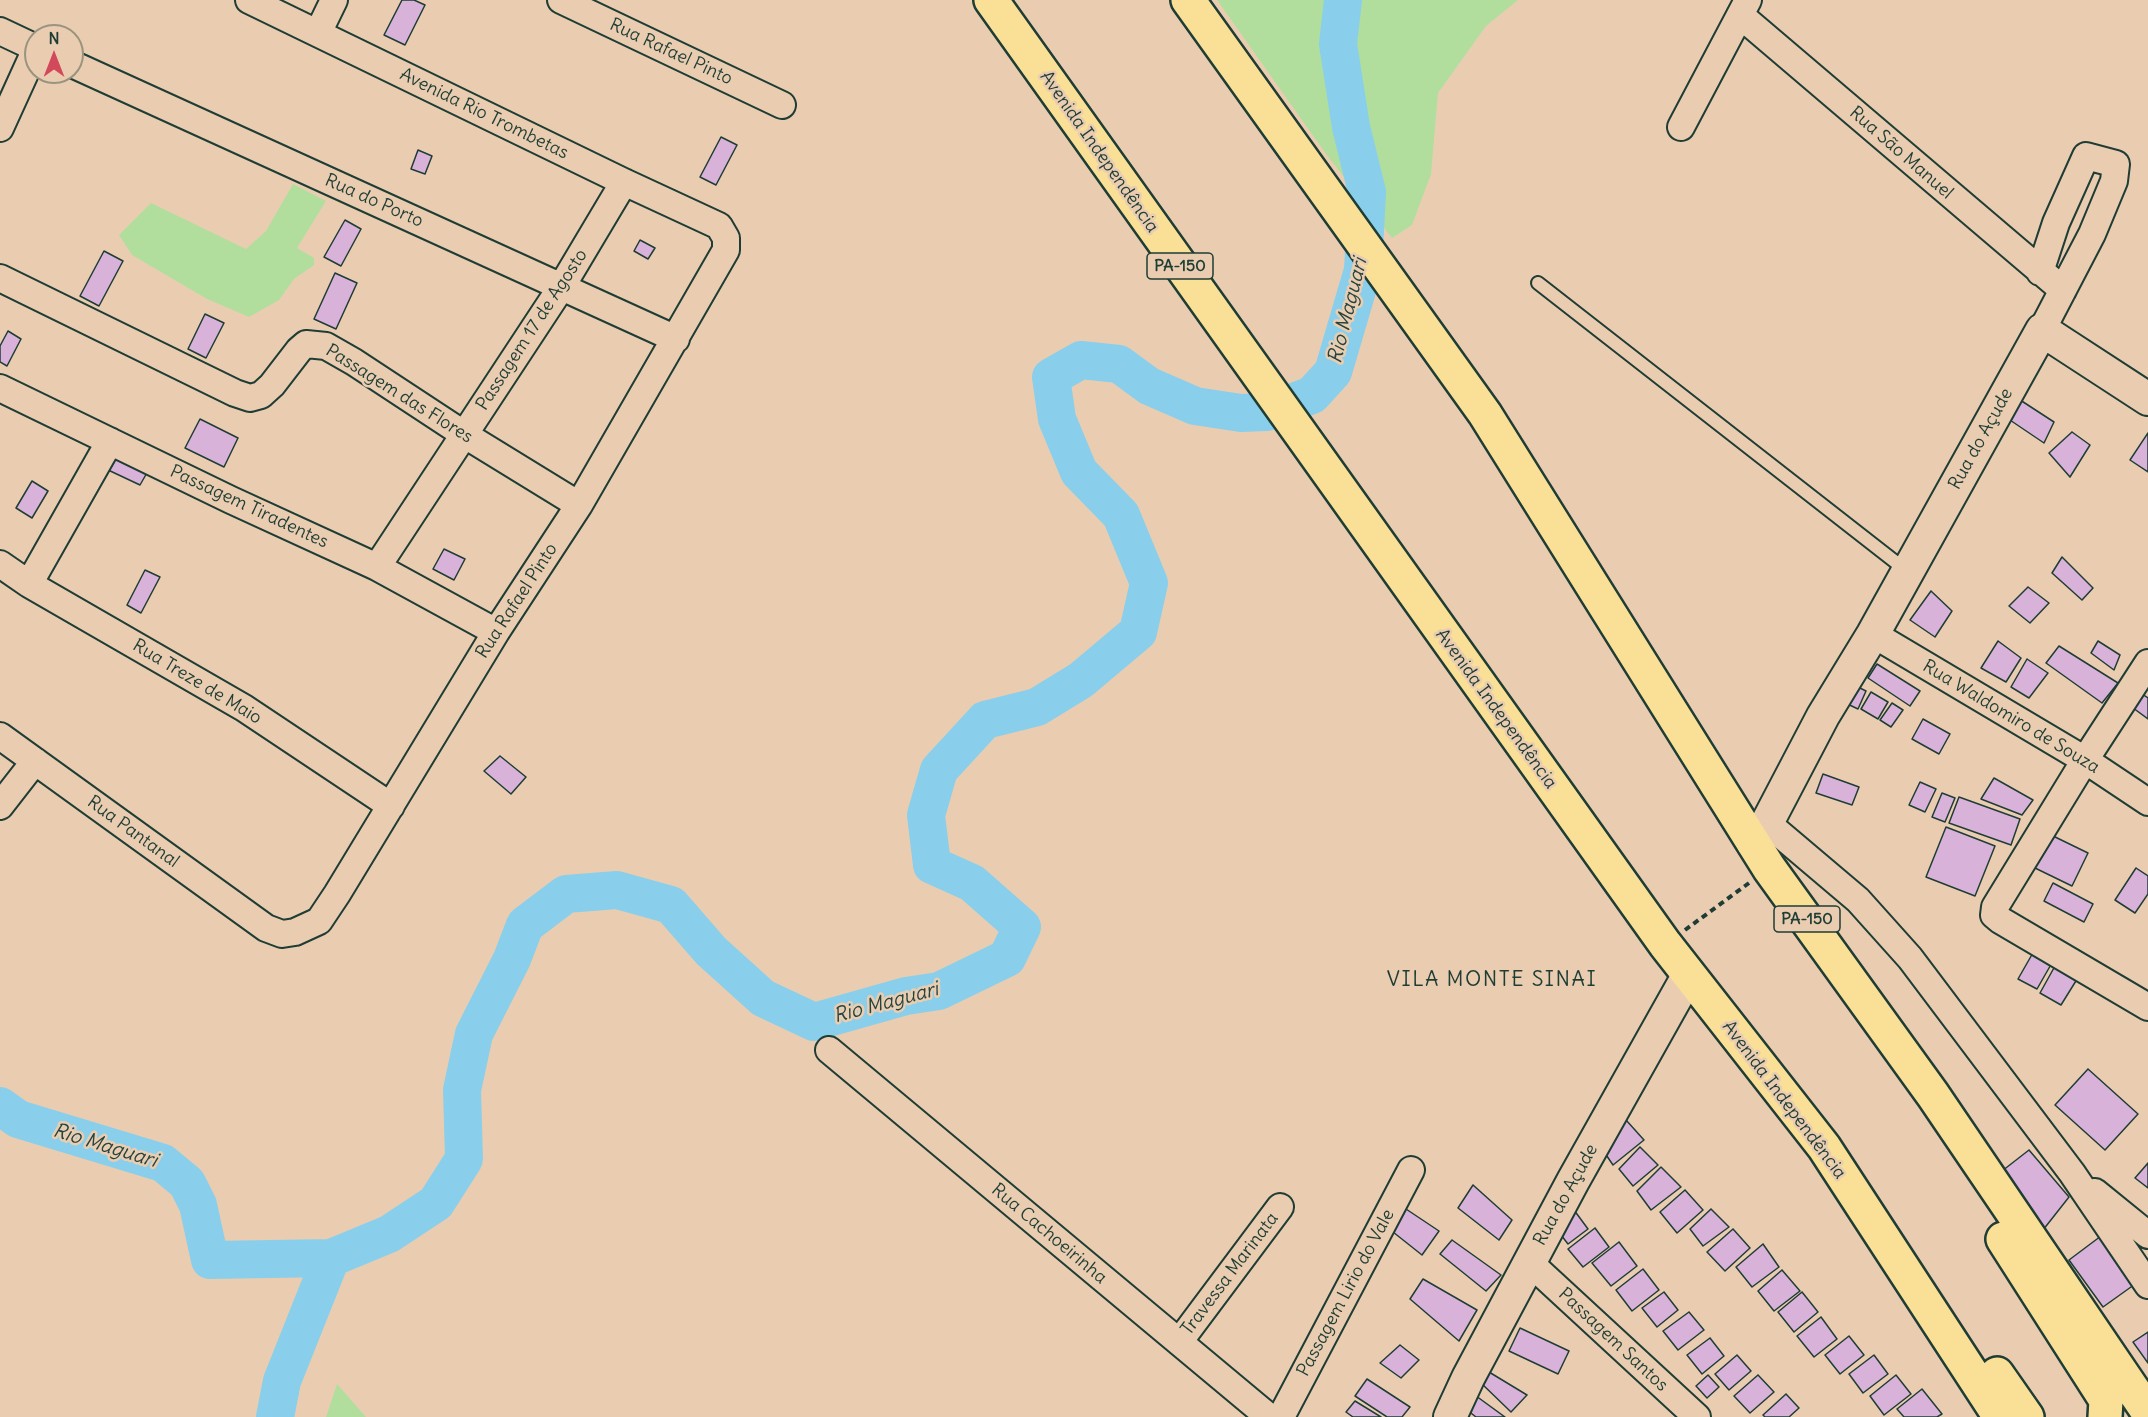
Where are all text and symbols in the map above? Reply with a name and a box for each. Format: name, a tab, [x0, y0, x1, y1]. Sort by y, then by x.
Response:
street label: Rua Rafael Pinto	[606, 14, 736, 90]
north arrow	[24, 24, 84, 84]
text: N	[48, 28, 60, 48]
street label: Avenida Rio Trombetas	[396, 64, 572, 164]
street label: Avenida Independência	[1035, 67, 1163, 237]
street label: Rua São Manuel	[1845, 102, 1957, 204]
street label: Rua do Porto	[321, 170, 427, 232]
street label: Passagem 17 de Agosto	[472, 245, 592, 415]
road number: PA-150	[1147, 253, 1213, 279]
water label: Rio Maguari	[1323, 256, 1373, 366]
street label: Passagem das Flores	[321, 340, 477, 448]
street label: Rua do Açude	[1944, 384, 2018, 494]
street label: Passagem Tiradentes	[166, 461, 332, 553]
street label: Rua Rafael Pinto	[472, 539, 562, 663]
street label: Avenida Independência	[1431, 625, 1561, 793]
street label: Rua Treze de Maio	[129, 635, 265, 729]
street label: Rua Waldomiro de Souza	[1919, 656, 2103, 778]
street label: Rua Pantanal	[83, 791, 183, 873]
road number: PA-150	[1774, 906, 1840, 932]
district label: VILA MONTE SINAI	[1387, 967, 1597, 993]
water label: Rio Maguari	[831, 978, 941, 1028]
street label: Avenida Independência	[1718, 1017, 1850, 1183]
water label: Rio Maguari	[50, 1119, 160, 1173]
street label: Rua do Açude	[1529, 1140, 1603, 1250]
street label: Rua Cachoeirinha	[987, 1179, 1111, 1289]
street label: Passagem Lirio do Vale	[1293, 1206, 1399, 1380]
street label: Travessa Marinata	[1177, 1208, 1283, 1340]
street label: Passagem Santos	[1554, 1284, 1672, 1396]

